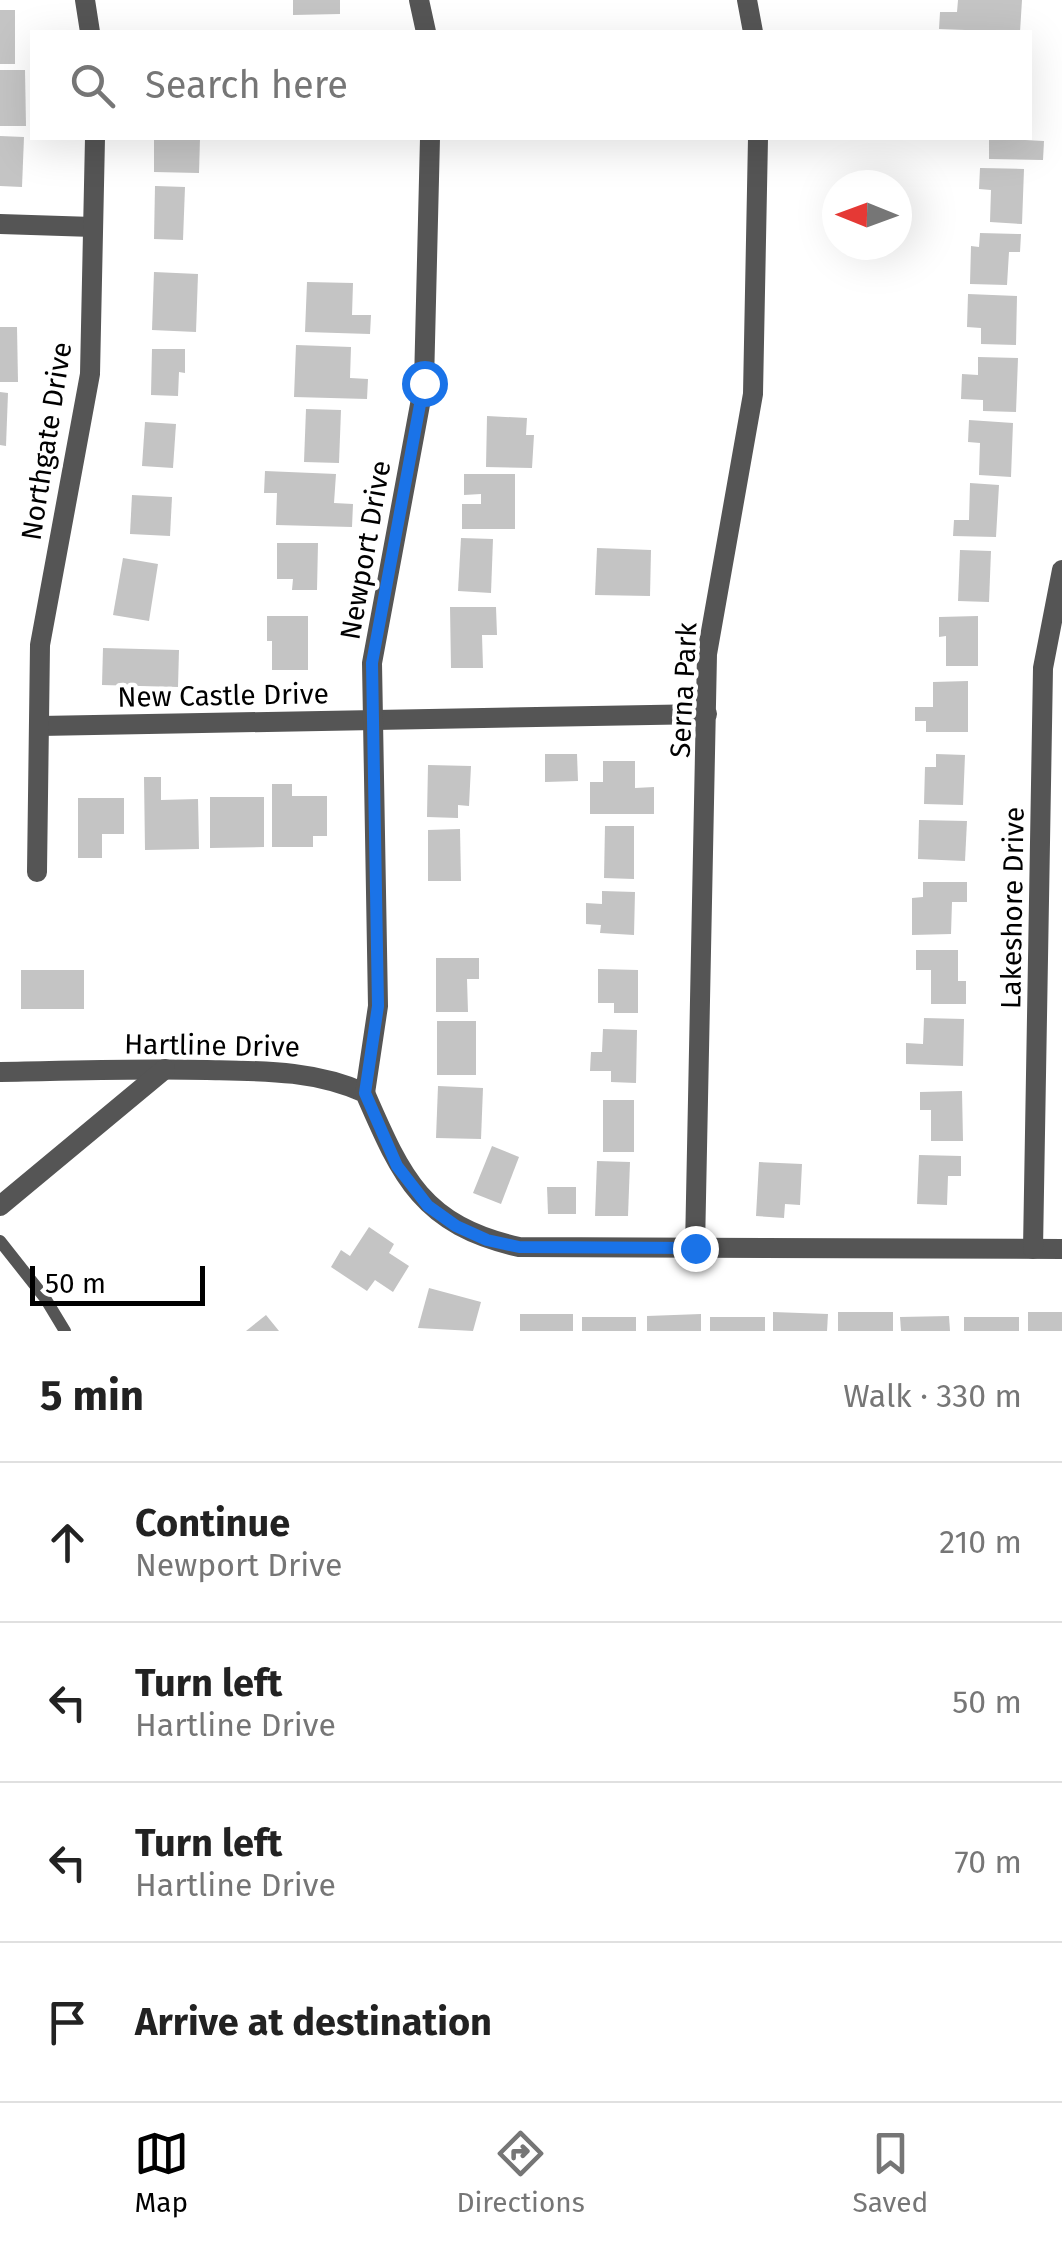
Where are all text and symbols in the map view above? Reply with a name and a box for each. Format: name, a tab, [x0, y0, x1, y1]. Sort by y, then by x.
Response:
search box	[30, 30, 1032, 140]
icon: search	[65, 58, 120, 113]
text: Search here	[145, 62, 348, 108]
north arrow	[822, 170, 912, 260]
street label: Northgate Drive	[15, 340, 78, 542]
route start	[402, 361, 448, 407]
street label: Newport Drive	[333, 458, 397, 642]
street label: Serna Park	[663, 621, 704, 759]
street label: New Castle Drive	[117, 677, 329, 714]
street label: Lakeshore Drive	[994, 807, 1031, 1009]
street label: Hartline Drive	[124, 1027, 300, 1064]
route end	[673, 1226, 719, 1272]
scale bar	[30, 1261, 205, 1306]
text: 50 m	[45, 1267, 106, 1300]
text: 5 min	[40, 1371, 144, 1421]
text: Walk · 330 m	[843, 1377, 1022, 1415]
text: Continue	[135, 1500, 290, 1546]
icon: ahead	[40, 1515, 95, 1570]
text: 210 m	[939, 1523, 1022, 1561]
text: Newport Drive	[135, 1546, 342, 1584]
text: Turn left	[135, 1660, 282, 1706]
icon: left	[40, 1675, 95, 1730]
text: 50 m	[952, 1683, 1022, 1721]
text: Hartline Drive	[135, 1706, 336, 1744]
text: Turn left	[135, 1820, 282, 1866]
icon: left	[40, 1835, 95, 1890]
text: 70 m	[954, 1843, 1022, 1881]
text: Hartline Drive	[135, 1866, 336, 1904]
icon: arrive	[40, 1995, 95, 2050]
text: Arrive at destination	[135, 1999, 492, 2045]
tab: Map	[134, 2126, 189, 2219]
tab: Directions	[456, 2126, 585, 2219]
tab: Saved	[852, 2126, 928, 2219]

